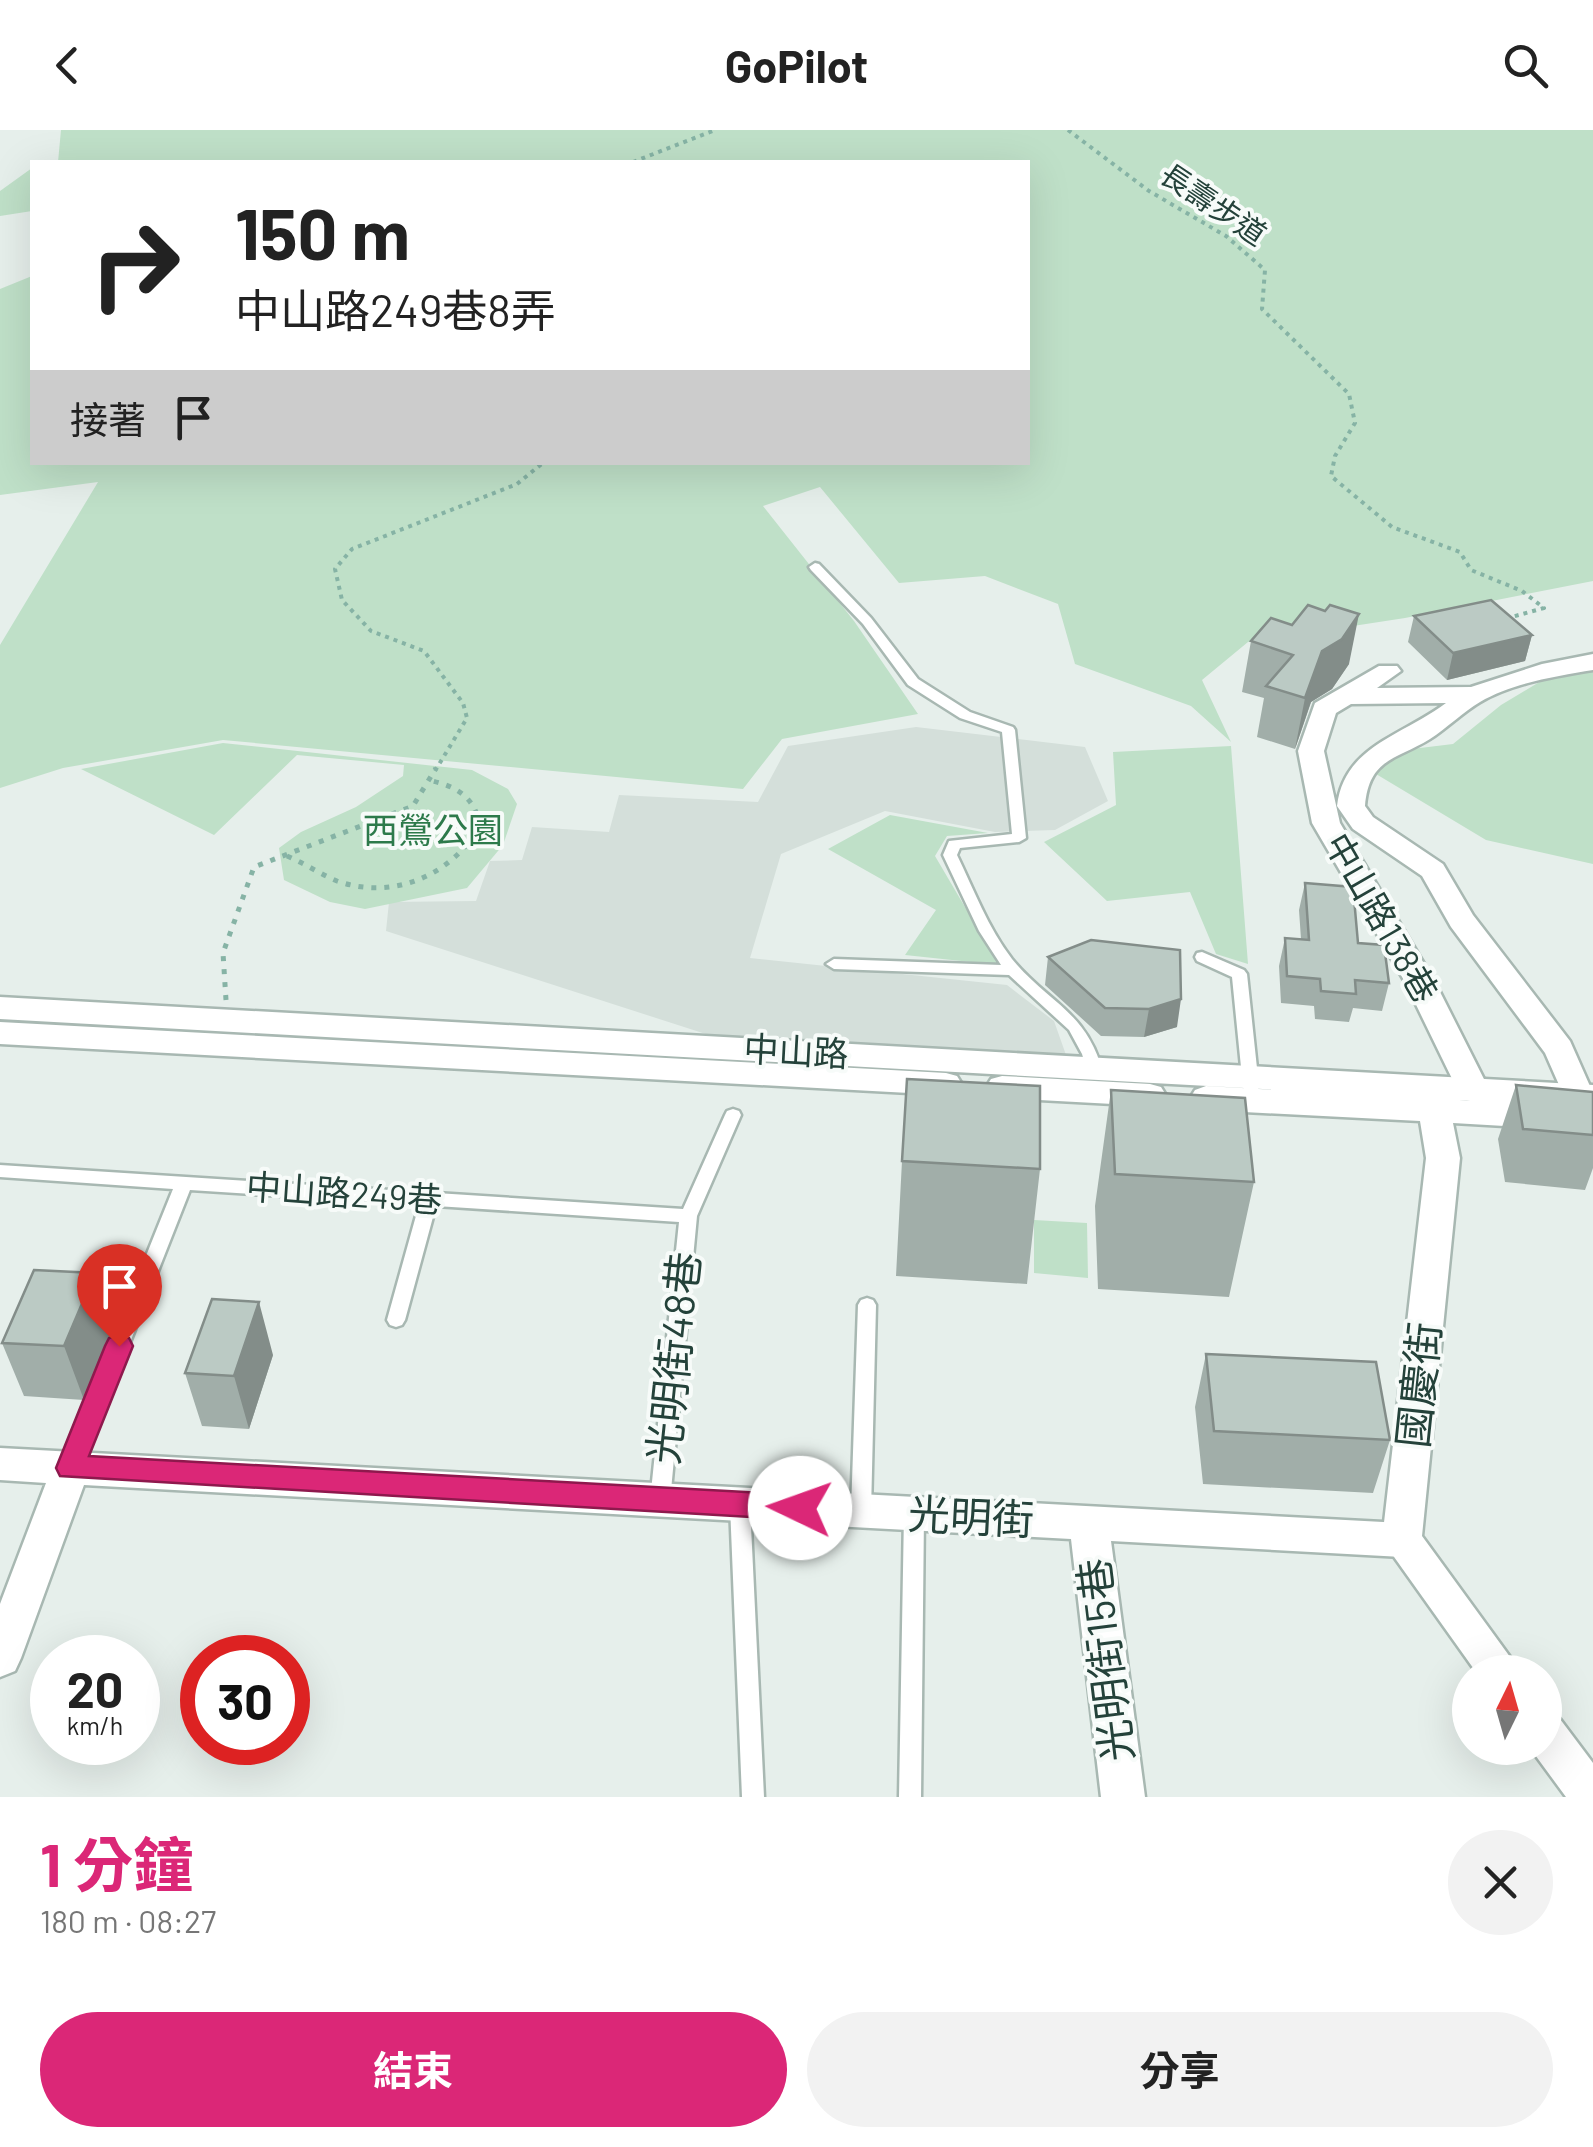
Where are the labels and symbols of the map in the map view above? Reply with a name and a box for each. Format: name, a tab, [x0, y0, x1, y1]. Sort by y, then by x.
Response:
street label: 長壽步道	[1154, 155, 1274, 252]
park label: 西鶯公園	[363, 808, 503, 850]
street label: 中山路138巷	[1317, 825, 1448, 1009]
street label: 中山路	[743, 1026, 850, 1074]
street label: 中山路249巷	[245, 1164, 444, 1220]
pin	[77, 1244, 162, 1347]
street label: 光明街48巷	[636, 1249, 708, 1466]
street label: 國慶街	[1386, 1320, 1448, 1450]
position arrow	[748, 1456, 852, 1560]
street label: 光明街	[907, 1487, 1035, 1543]
street label: 光明街15巷	[1067, 1556, 1141, 1765]
speed limit sign: 30	[180, 1635, 310, 1765]
north arrow	[1452, 1655, 1562, 1765]

